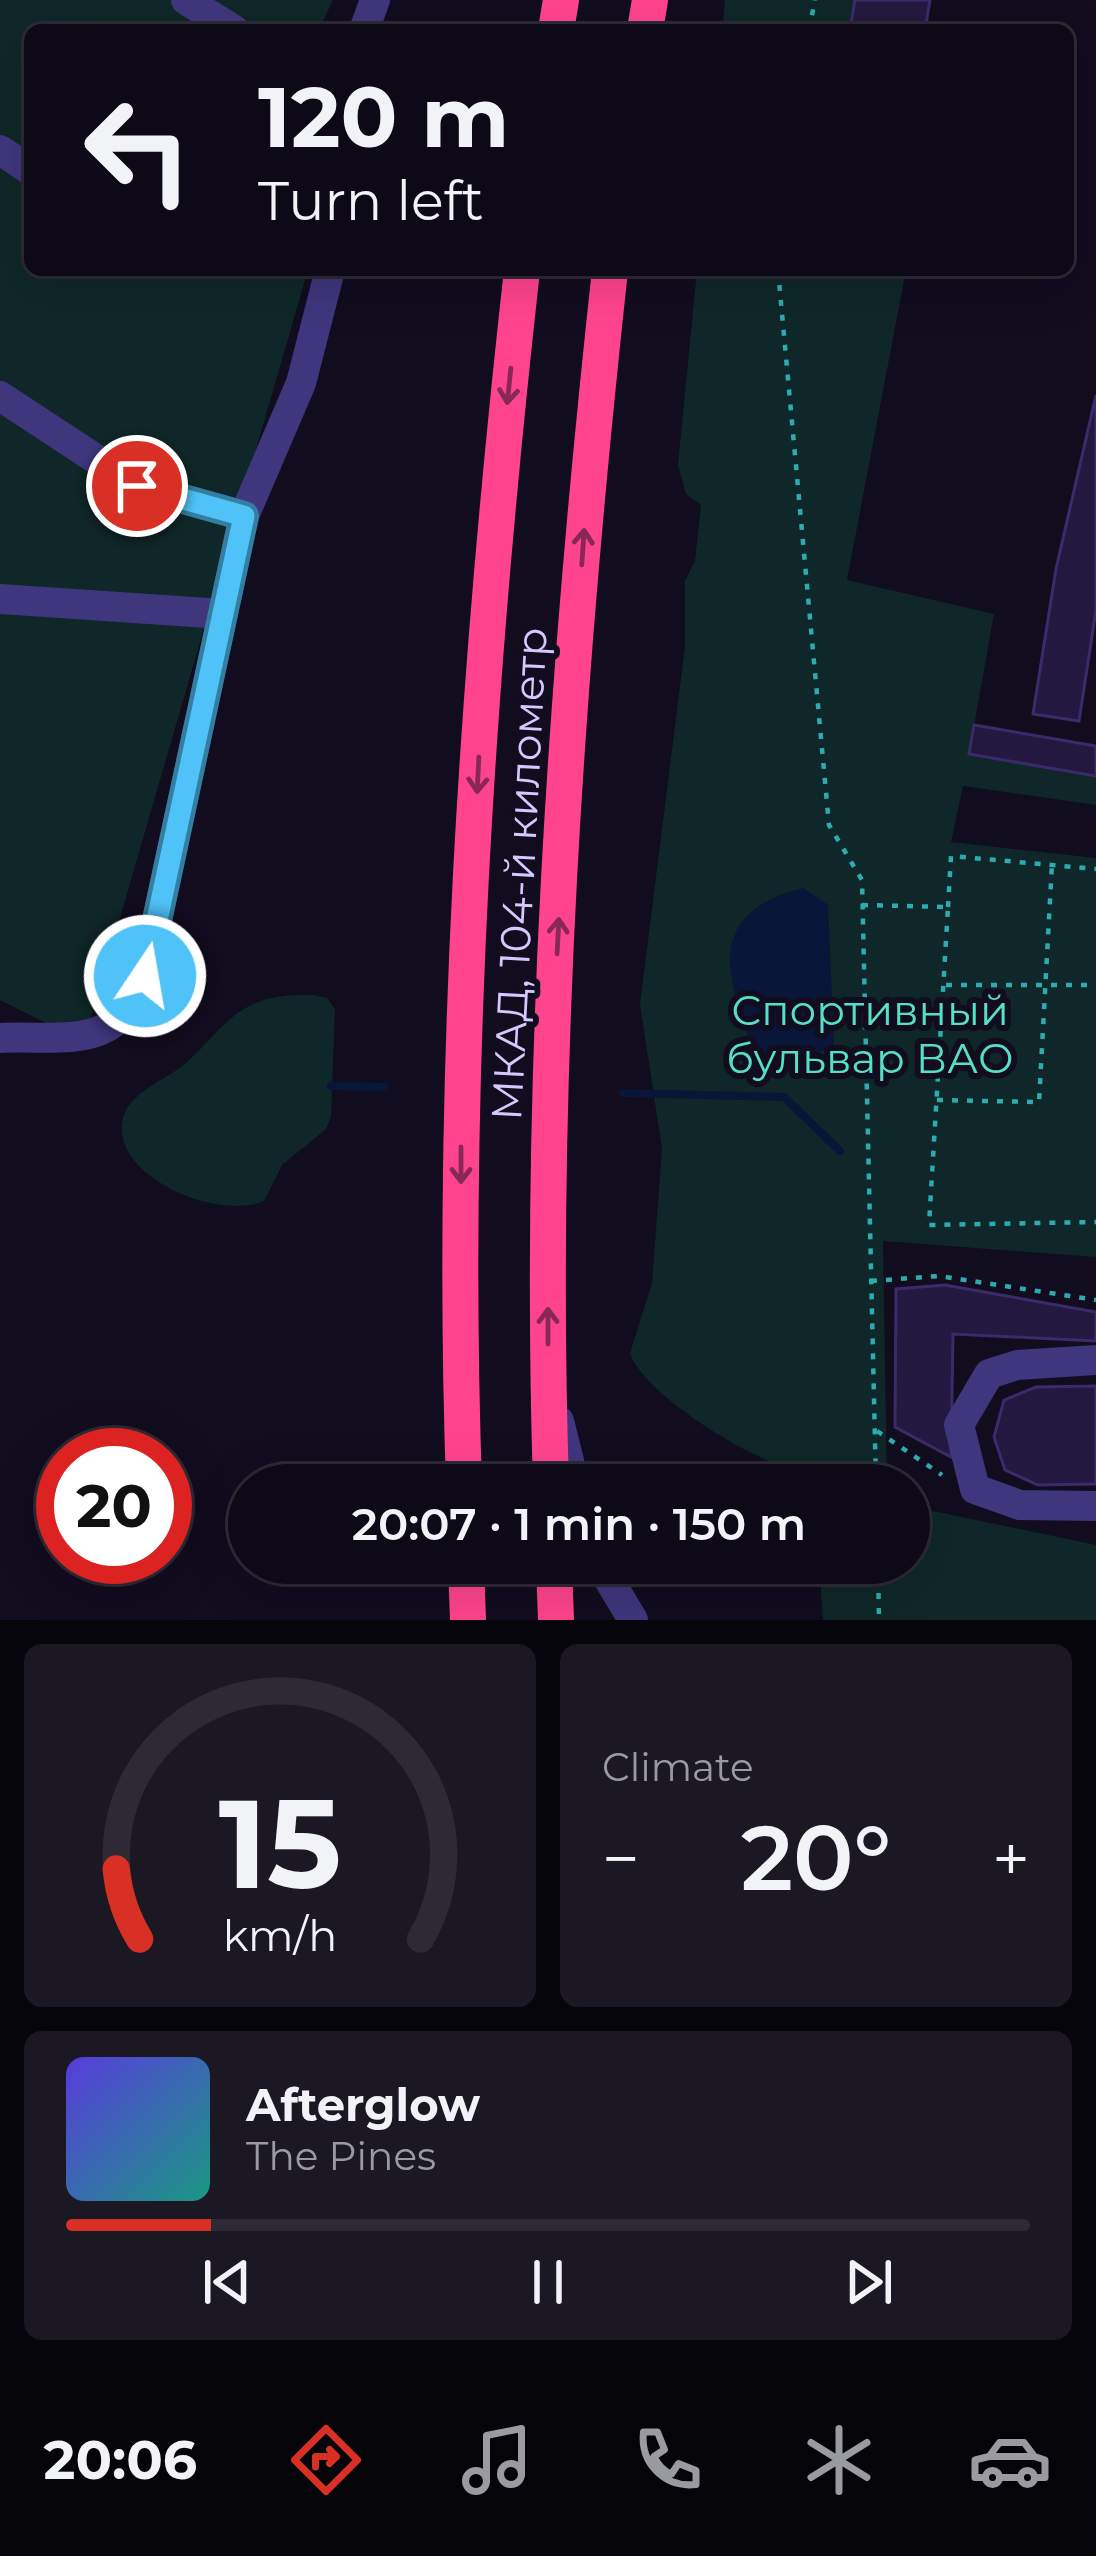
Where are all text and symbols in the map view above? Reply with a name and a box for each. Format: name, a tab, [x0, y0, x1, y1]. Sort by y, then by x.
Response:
text: 120 m	[258, 66, 509, 168]
icon: left	[60, 72, 216, 228]
text: Turn left	[258, 168, 484, 234]
one-way arrow	[497, 366, 520, 405]
pin	[86, 435, 188, 537]
icon: arrive	[104, 453, 170, 519]
one-way arrow	[572, 528, 595, 567]
street label: МКАД, 104-й километр	[480, 626, 558, 1122]
one-way arrow	[466, 755, 489, 794]
position arrow	[82, 913, 208, 1039]
one-way arrow	[547, 917, 570, 956]
park label: Спортивный бульвар ВАО	[726, 984, 1014, 1084]
one-way arrow	[450, 1145, 473, 1184]
one-way arrow	[537, 1307, 559, 1346]
speed limit sign: 20	[36, 1428, 192, 1584]
text: 20:07 · 1 min · 150 m	[352, 1496, 806, 1551]
text: Climate	[602, 1743, 754, 1791]
text: 15	[218, 1767, 342, 1919]
text: 20°	[741, 1803, 891, 1913]
text: −	[602, 1818, 640, 1899]
text: +	[992, 1818, 1030, 1899]
text: km/h	[223, 1908, 337, 1961]
text: Afterglow	[246, 2077, 480, 2132]
text: The Pines	[246, 2132, 436, 2180]
icon: previous	[194, 2249, 260, 2315]
icon: pause	[515, 2249, 581, 2315]
icon: next	[836, 2249, 902, 2315]
icon: directions	[284, 2418, 368, 2502]
icon: music	[455, 2418, 539, 2502]
icon: phone	[626, 2418, 710, 2502]
icon: climate	[797, 2418, 881, 2502]
icon: car	[968, 2418, 1052, 2502]
text: 20:06	[44, 2427, 197, 2493]

